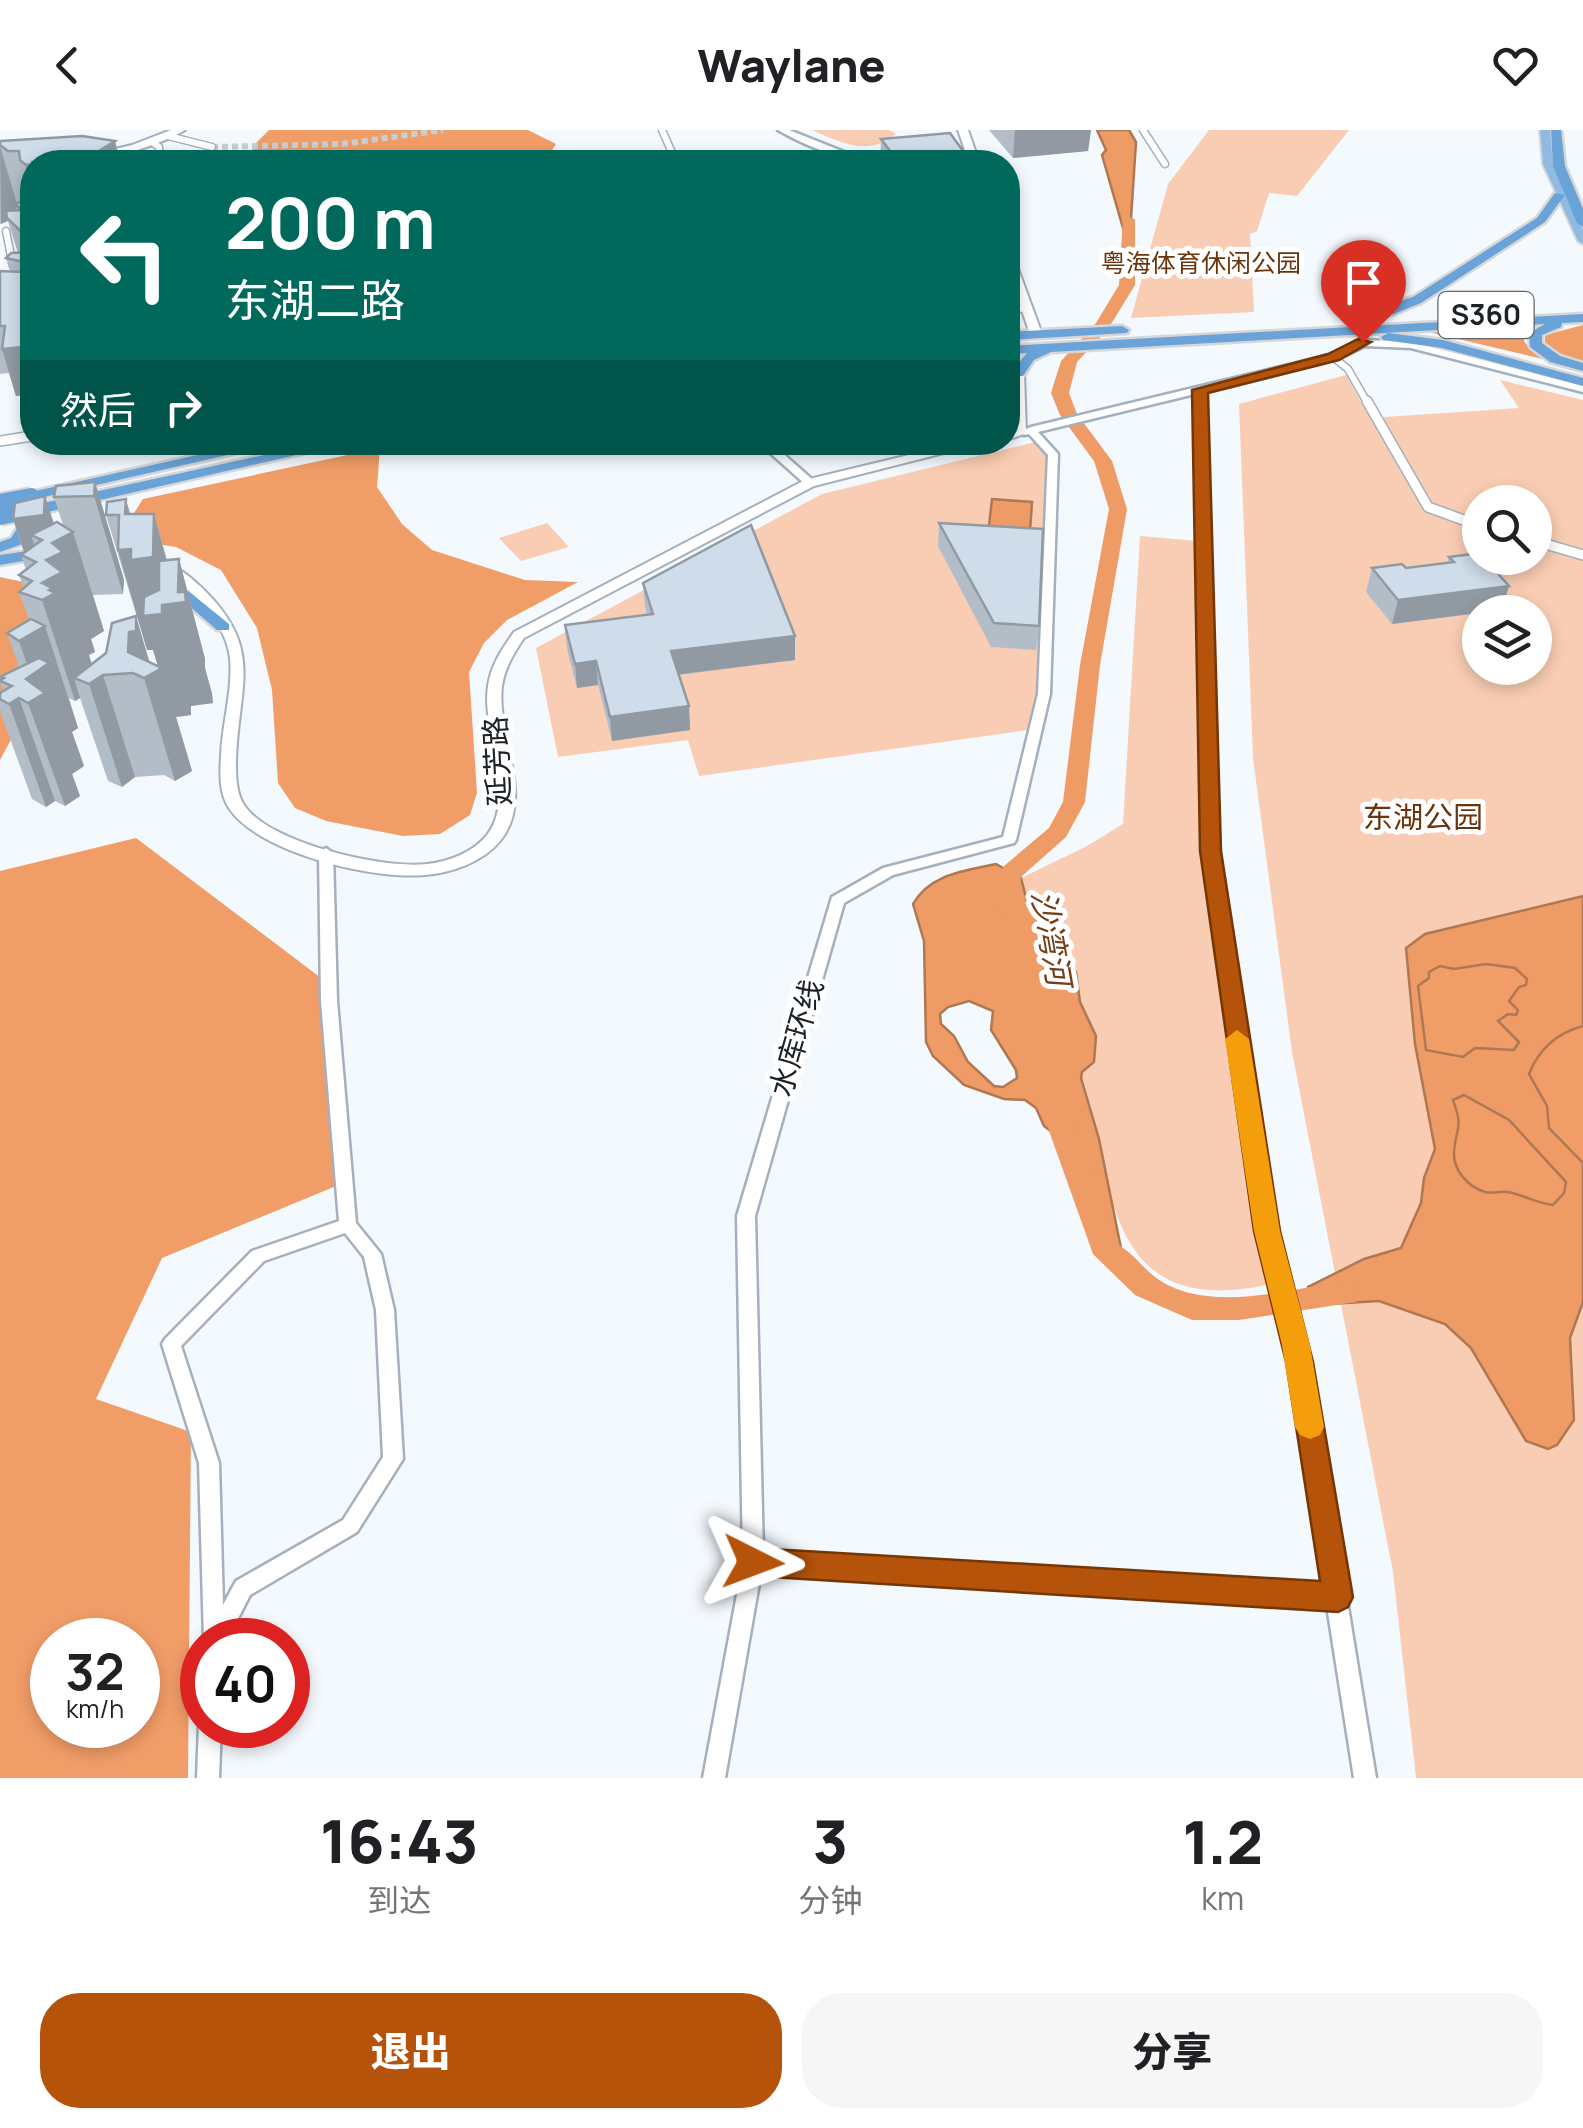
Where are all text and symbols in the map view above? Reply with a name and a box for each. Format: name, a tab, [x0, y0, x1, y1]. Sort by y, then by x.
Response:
text: Waylane	[697, 34, 886, 96]
icon: back	[40, 38, 95, 93]
icon: heart	[1488, 38, 1543, 93]
text: 200 m	[225, 174, 436, 270]
icon: left	[60, 190, 190, 320]
pin	[1321, 240, 1406, 343]
park label: 粤海体育休闲公园	[1101, 245, 1301, 280]
icon: arrive	[1336, 255, 1391, 310]
text: 东湖二路	[225, 269, 405, 331]
road number: S360	[1438, 292, 1534, 338]
icon: right	[156, 380, 211, 435]
text: 然后	[60, 383, 136, 435]
map controls	[1462, 485, 1552, 685]
button: search	[1462, 485, 1552, 575]
button: layers	[1462, 595, 1552, 685]
street label: 延芳路	[474, 715, 519, 807]
park label: 东湖公园	[1363, 796, 1483, 837]
water label: 沙湾河	[1022, 887, 1083, 995]
street label: 水库环线	[759, 974, 832, 1101]
position arrow	[701, 1510, 805, 1614]
speed limit sign: 40	[180, 1618, 310, 1748]
text: 32	[66, 1637, 124, 1705]
text: km/h	[66, 1691, 124, 1726]
text: 16:43	[320, 1799, 478, 1881]
text: 3	[813, 1799, 848, 1881]
text: 1.2	[1183, 1800, 1263, 1882]
text: km	[1201, 1876, 1244, 1920]
text: 到达	[367, 1878, 431, 1922]
text: 分钟	[799, 1878, 863, 1922]
button: 退出	[40, 1993, 782, 2108]
button: 分享	[802, 1993, 1543, 2108]

